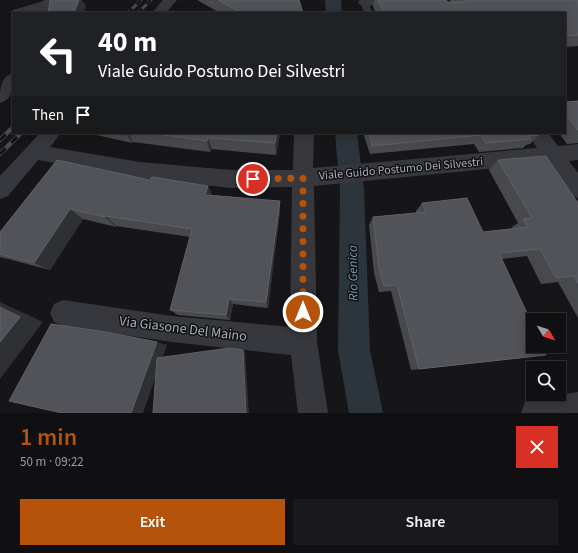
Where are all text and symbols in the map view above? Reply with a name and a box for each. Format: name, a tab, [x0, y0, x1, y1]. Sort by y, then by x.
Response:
text: 40 m	[98, 22, 157, 62]
icon: left	[32, 28, 84, 80]
text: Viale Guido Postumo Dei Silvestri	[98, 59, 345, 84]
icon: arrive	[72, 104, 94, 126]
text: Then	[32, 105, 64, 126]
street label: Viale Guido Postumo Dei Silvestri	[318, 153, 484, 185]
pin	[236, 162, 270, 196]
icon: arrive	[242, 168, 264, 190]
water label: Rio Genica	[344, 245, 362, 301]
position arrow	[282, 291, 324, 333]
street label: Via Giasone Del Maino	[118, 311, 248, 347]
north arrow	[526, 313, 566, 353]
map controls	[526, 313, 566, 401]
button: search	[526, 361, 566, 401]
text: 1 min	[20, 420, 77, 455]
button: close	[516, 426, 558, 468]
text: 50 m · 09:22	[20, 453, 84, 471]
button: Exit	[20, 499, 285, 545]
button: Share	[293, 499, 558, 545]

